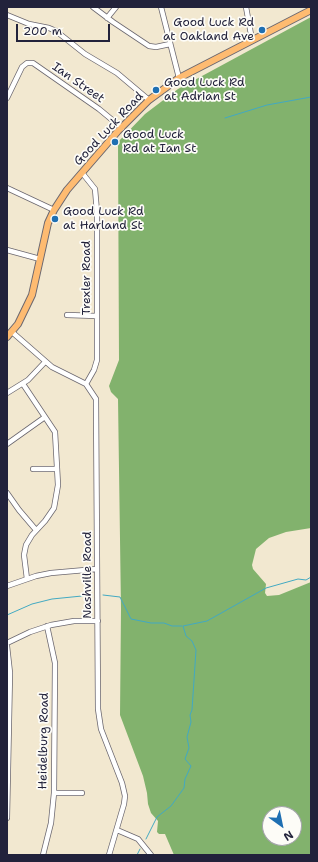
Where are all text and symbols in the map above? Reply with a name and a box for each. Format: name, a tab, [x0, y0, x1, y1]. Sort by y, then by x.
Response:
scale bar	[18, 16, 112, 42]
place label: Good Luck Rd at Oakland Ave	[163, 16, 254, 44]
text: 200 m	[23, 23, 62, 39]
marker: Good Luck Rd at Oakland Ave	[257, 25, 267, 35]
street label: Ian Street	[49, 60, 107, 106]
place label: Good Luck Rd at Adrian St	[164, 76, 245, 104]
marker: Good Luck Rd at Adrian St	[151, 85, 161, 95]
street label: Good Luck Road	[71, 89, 147, 169]
place label: Good Luck Rd at Ian St	[123, 128, 196, 156]
marker: Good Luck Rd at Ian St	[110, 137, 120, 147]
place label: Good Luck Rd at Harland St	[63, 205, 144, 233]
marker: Good Luck Rd at Harland St	[50, 214, 60, 224]
street label: Trexler Road	[80, 241, 94, 315]
street label: Nashville Road	[81, 531, 95, 619]
street label: Heidelburg Road	[36, 692, 52, 790]
north arrow	[262, 806, 302, 846]
text: N	[281, 827, 296, 844]

